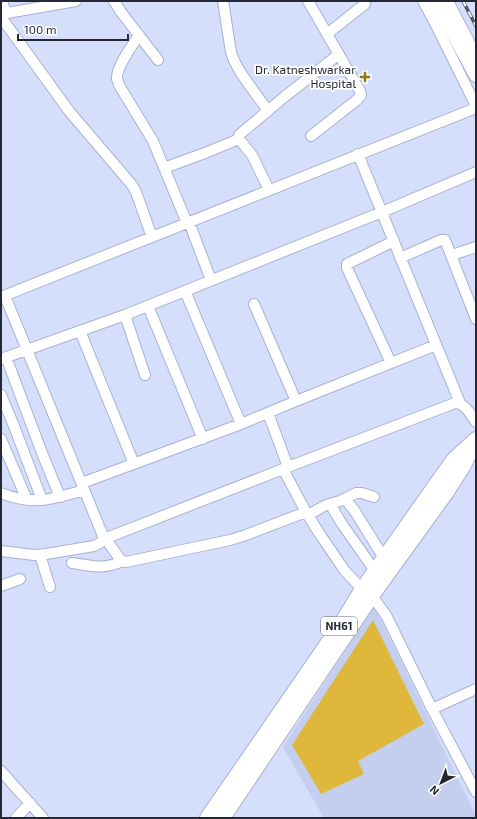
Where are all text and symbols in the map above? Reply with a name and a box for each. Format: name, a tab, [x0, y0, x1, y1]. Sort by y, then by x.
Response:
scale bar	[18, 16, 128, 42]
text: 100 m	[24, 22, 56, 36]
place label: Dr. Katneshwarkar Hospital	[255, 62, 356, 90]
marker: Dr. Katneshwarkar Hospital	[359, 71, 371, 83]
road number: NH61	[321, 617, 357, 635]
north arrow	[421, 763, 461, 803]
text: N	[427, 783, 441, 798]

